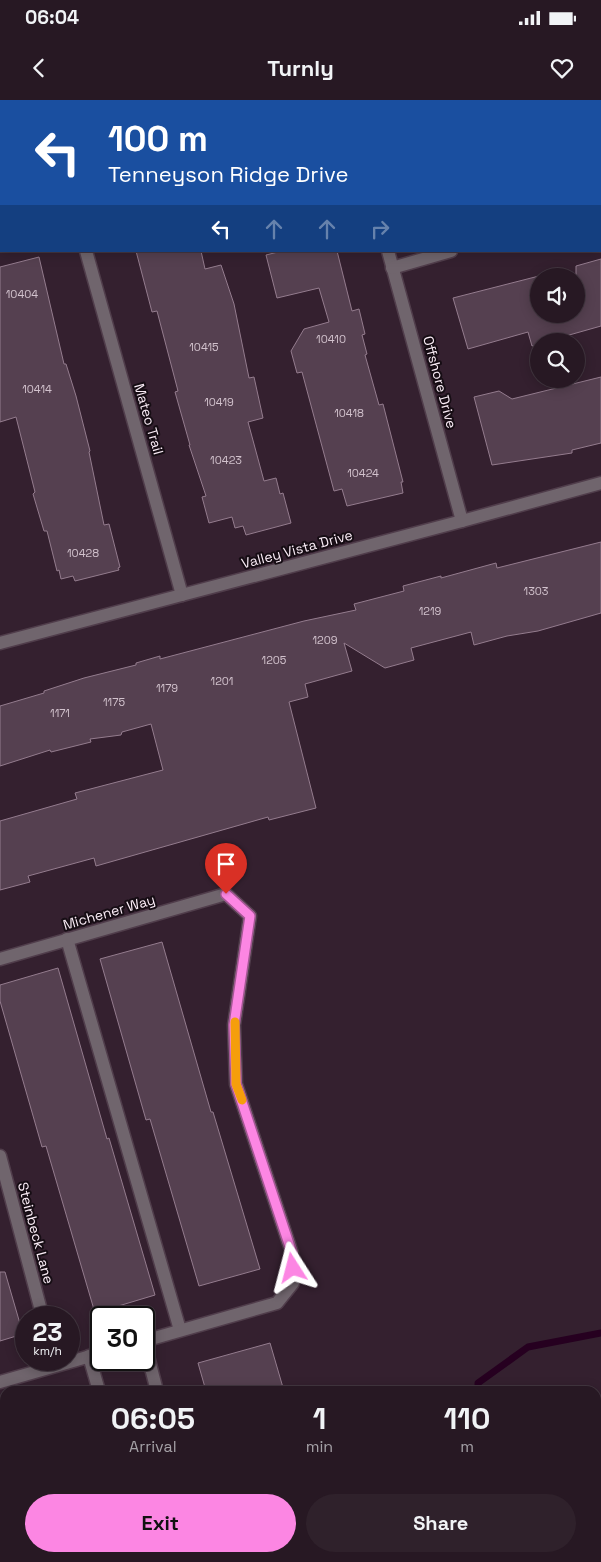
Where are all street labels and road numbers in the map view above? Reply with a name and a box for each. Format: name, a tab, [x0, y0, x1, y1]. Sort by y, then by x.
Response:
street label: Offshore Drive	[419, 334, 461, 430]
street label: Mateo Trail	[130, 381, 168, 457]
street label: Valley Vista Drive	[239, 526, 355, 572]
street label: Michener Way	[61, 890, 157, 934]
street label: Steinbeck Lane	[14, 1180, 58, 1286]

